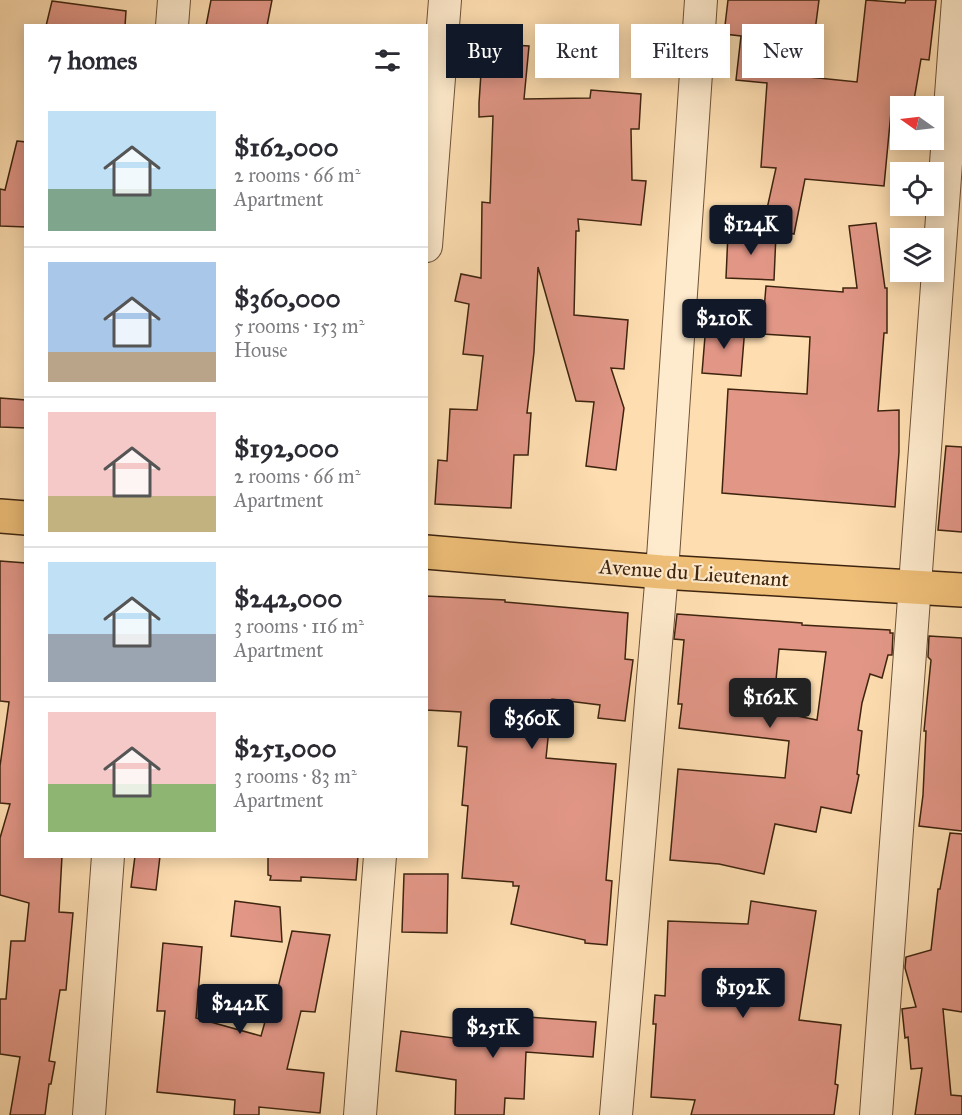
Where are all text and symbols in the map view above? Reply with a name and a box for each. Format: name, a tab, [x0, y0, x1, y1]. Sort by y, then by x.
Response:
chip: Buy	[446, 24, 523, 78]
chip: Rent	[535, 24, 619, 78]
chip: Filters	[631, 24, 730, 78]
chip: New	[742, 24, 824, 78]
text: 7 homes	[48, 44, 137, 76]
icon: filters	[371, 44, 404, 77]
north arrow	[890, 96, 944, 150]
map controls	[890, 96, 944, 282]
text: $162,000	[234, 131, 339, 163]
icon: home	[96, 135, 168, 207]
button: locate	[890, 162, 944, 216]
text: 2 rooms · 66 m²	[234, 163, 360, 187]
text: Apartment	[234, 187, 323, 211]
pin: $124K	[709, 205, 793, 256]
text: $124K	[723, 212, 779, 236]
button: layers	[890, 228, 944, 282]
text: $360,000	[234, 282, 341, 314]
icon: home	[96, 286, 168, 358]
pin: $210K	[682, 299, 766, 350]
text: $210K	[696, 306, 752, 330]
text: 5 rooms · 153 m²	[234, 314, 364, 338]
text: House	[234, 338, 288, 362]
text: $192,000	[234, 432, 339, 464]
icon: home	[96, 436, 168, 508]
text: 2 rooms · 66 m²	[234, 464, 360, 488]
text: Apartment	[234, 488, 323, 512]
street label: Avenue du Lieutenant	[597, 553, 790, 593]
text: $242,000	[234, 582, 342, 614]
icon: home	[96, 586, 168, 658]
text: 3 rooms · 116 m²	[234, 614, 364, 638]
text: Apartment	[234, 638, 323, 662]
pin: $162K	[728, 678, 812, 729]
text: $162K	[743, 685, 797, 709]
pin: $360K	[490, 699, 574, 750]
text: $360K	[504, 706, 560, 730]
text: $251,000	[234, 732, 337, 764]
icon: home	[96, 736, 168, 808]
text: 3 rooms · 83 m²	[234, 764, 357, 788]
text: Apartment	[234, 788, 323, 812]
pin: $192K	[701, 968, 785, 1019]
text: $192K	[716, 975, 770, 999]
pin: $242K	[198, 984, 282, 1035]
text: $242K	[211, 991, 269, 1015]
pin: $251K	[451, 1008, 535, 1059]
text: $251K	[466, 1015, 520, 1039]

